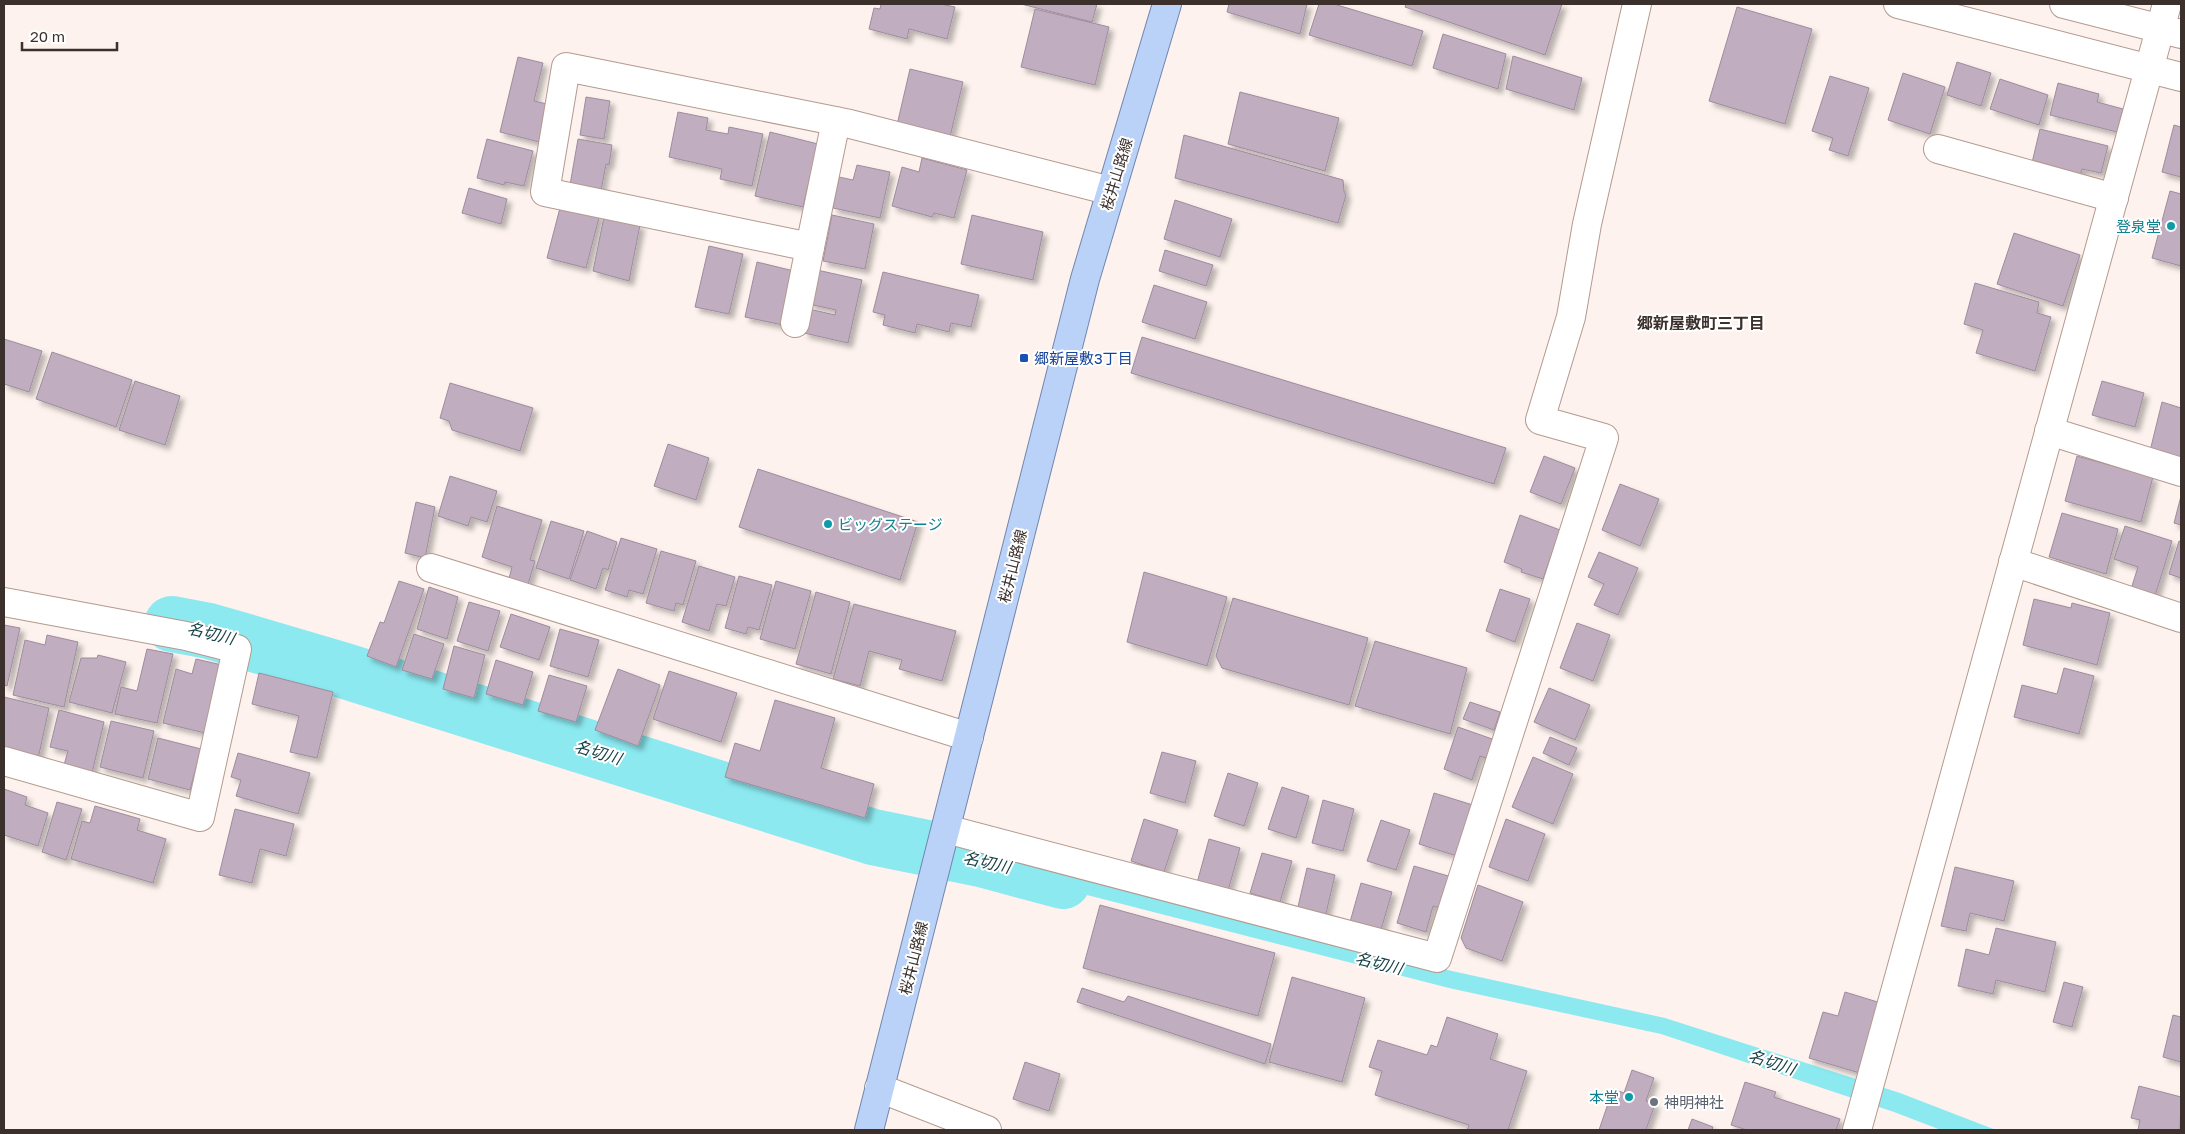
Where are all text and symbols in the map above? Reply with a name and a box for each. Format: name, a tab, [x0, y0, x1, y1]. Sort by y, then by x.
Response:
scale bar	[22, 20, 118, 52]
text: 20 m	[30, 27, 65, 45]
street label: 桜井山路線	[1096, 135, 1136, 213]
place label: 登泉堂	[2116, 217, 2161, 235]
marker: 登泉堂	[2165, 220, 2177, 232]
district label: 郷新屋敷町三丁目	[1637, 313, 1765, 333]
place label: 郷新屋敷3丁目	[1034, 349, 1133, 367]
marker: 郷新屋敷3丁目	[1018, 352, 1030, 364]
place label: ビッグステージ	[838, 515, 943, 533]
marker: ビッグステージ	[822, 518, 834, 530]
street label: 桜井山路線	[994, 527, 1030, 605]
water label: 名切川	[185, 617, 239, 649]
water label: 名切川	[572, 735, 626, 769]
water label: 名切川	[961, 847, 1015, 878]
street label: 桜井山路線	[895, 919, 931, 997]
water label: 名切川	[1353, 947, 1407, 979]
water label: 名切川	[1746, 1045, 1800, 1080]
place label: 本堂	[1589, 1088, 1619, 1106]
marker: 本堂	[1623, 1091, 1635, 1103]
place label: 神明神社	[1664, 1093, 1724, 1111]
marker: 神明神社	[1648, 1096, 1660, 1108]

